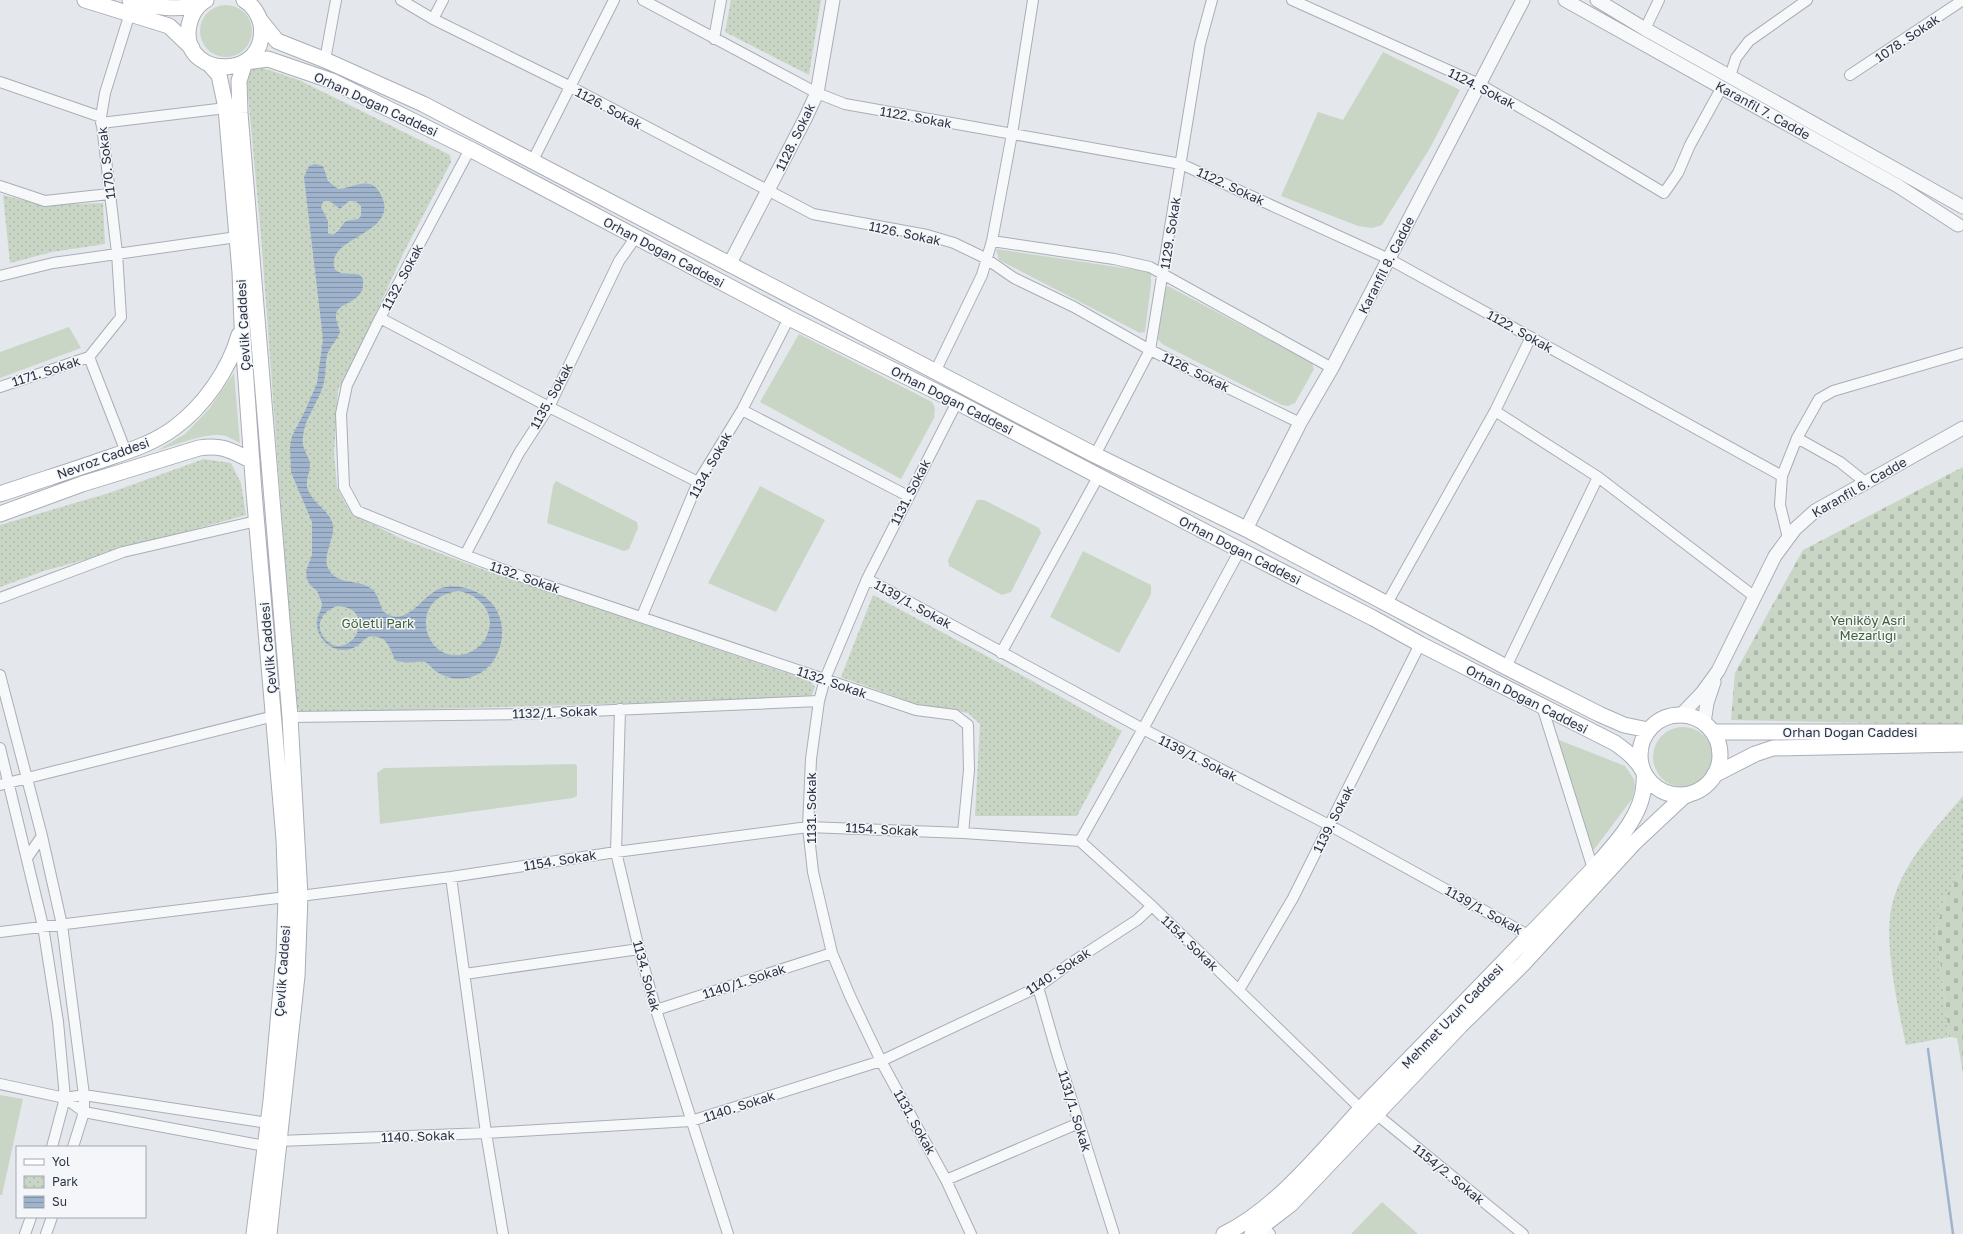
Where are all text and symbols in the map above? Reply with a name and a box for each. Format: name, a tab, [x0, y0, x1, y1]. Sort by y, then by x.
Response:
street label: 1078. Sokak	[1872, 10, 1943, 65]
street label: 1124. Sokak	[1446, 64, 1519, 112]
street label: Orhan Doğan Caddesi	[312, 68, 440, 140]
street label: Karanfil 7. Cadde	[1713, 77, 1813, 143]
street label: 1126. Sokak	[573, 84, 646, 133]
street label: 1128. Sokak	[772, 100, 819, 173]
street label: 1122. Sokak	[879, 103, 954, 131]
street label: 1170. Sokak	[94, 125, 118, 200]
street label: 1122. Sokak	[1195, 163, 1268, 209]
street label: 1129. Sokak	[1156, 195, 1184, 270]
street label: Orhan Doğan Caddesi	[601, 213, 727, 291]
street label: Karanfil 8. Cadde	[1355, 214, 1417, 316]
street label: 1126. Sokak	[868, 218, 943, 249]
street label: 1132. Sokak	[378, 240, 426, 313]
street label: Çevlik Caddesi	[233, 279, 253, 371]
street label: 1122. Sokak	[1484, 306, 1556, 356]
street label: 1126. Sokak	[1160, 349, 1233, 396]
street label: 1171. Sokak	[10, 352, 83, 390]
street label: 1135. Sokak	[526, 360, 576, 432]
street label: Orhan Doğan Caddesi	[888, 362, 1016, 438]
street label: 1134. Sokak	[685, 428, 735, 501]
street label: Nevroz Caddesi	[55, 434, 151, 482]
street label: Karanfil 6. Cadde	[1809, 453, 1909, 521]
street label: 1131. Sokak	[887, 456, 934, 528]
street label: Orhan Doğan Caddesi	[1176, 512, 1304, 588]
street label: 1132. Sokak	[488, 558, 563, 597]
street label: 1139/1. Sokak	[872, 576, 955, 632]
street label: Çevlik Caddesi	[256, 602, 280, 694]
park label: Yeniköy Asri Mezarlığı	[1830, 612, 1906, 643]
park label: Göletli Park	[342, 615, 415, 631]
street label: Orhan Doğan Caddesi	[1463, 661, 1591, 737]
street label: 1132. Sokak	[795, 663, 870, 702]
street label: 1132/1. Sokak	[512, 702, 599, 721]
street label: Orhan Doğan Caddesi	[1783, 724, 1917, 740]
street label: 1139/1. Sokak	[1156, 731, 1240, 785]
street label: 1131. Sokak	[803, 772, 819, 844]
street label: 1139. Sokak	[1309, 782, 1357, 855]
street label: 1154. Sokak	[845, 819, 920, 839]
street label: 1154. Sokak	[523, 846, 598, 874]
street label: 1139/1. Sokak	[1443, 882, 1526, 938]
street label: 1154. Sokak	[1158, 912, 1222, 975]
street label: Çevlik Caddesi	[271, 925, 293, 1017]
street label: 1134. Sokak	[630, 939, 664, 1014]
street label: 1140. Sokak	[1023, 944, 1094, 998]
street label: 1140/1. Sokak	[700, 960, 788, 1002]
street label: Mehmet Uzun Caddesi	[1398, 960, 1506, 1072]
street label: 1131/1. Sokak	[1055, 1068, 1095, 1154]
street label: 1140. Sokak	[701, 1087, 777, 1125]
street label: 1131. Sokak	[891, 1087, 940, 1158]
street label: 1140. Sokak	[381, 1127, 456, 1145]
street label: 1154/2. Sokak	[1410, 1140, 1488, 1208]
legend	[16, 1146, 146, 1218]
text: Yol	[52, 1154, 70, 1169]
text: Park	[52, 1174, 78, 1189]
text: Su	[52, 1194, 67, 1209]

